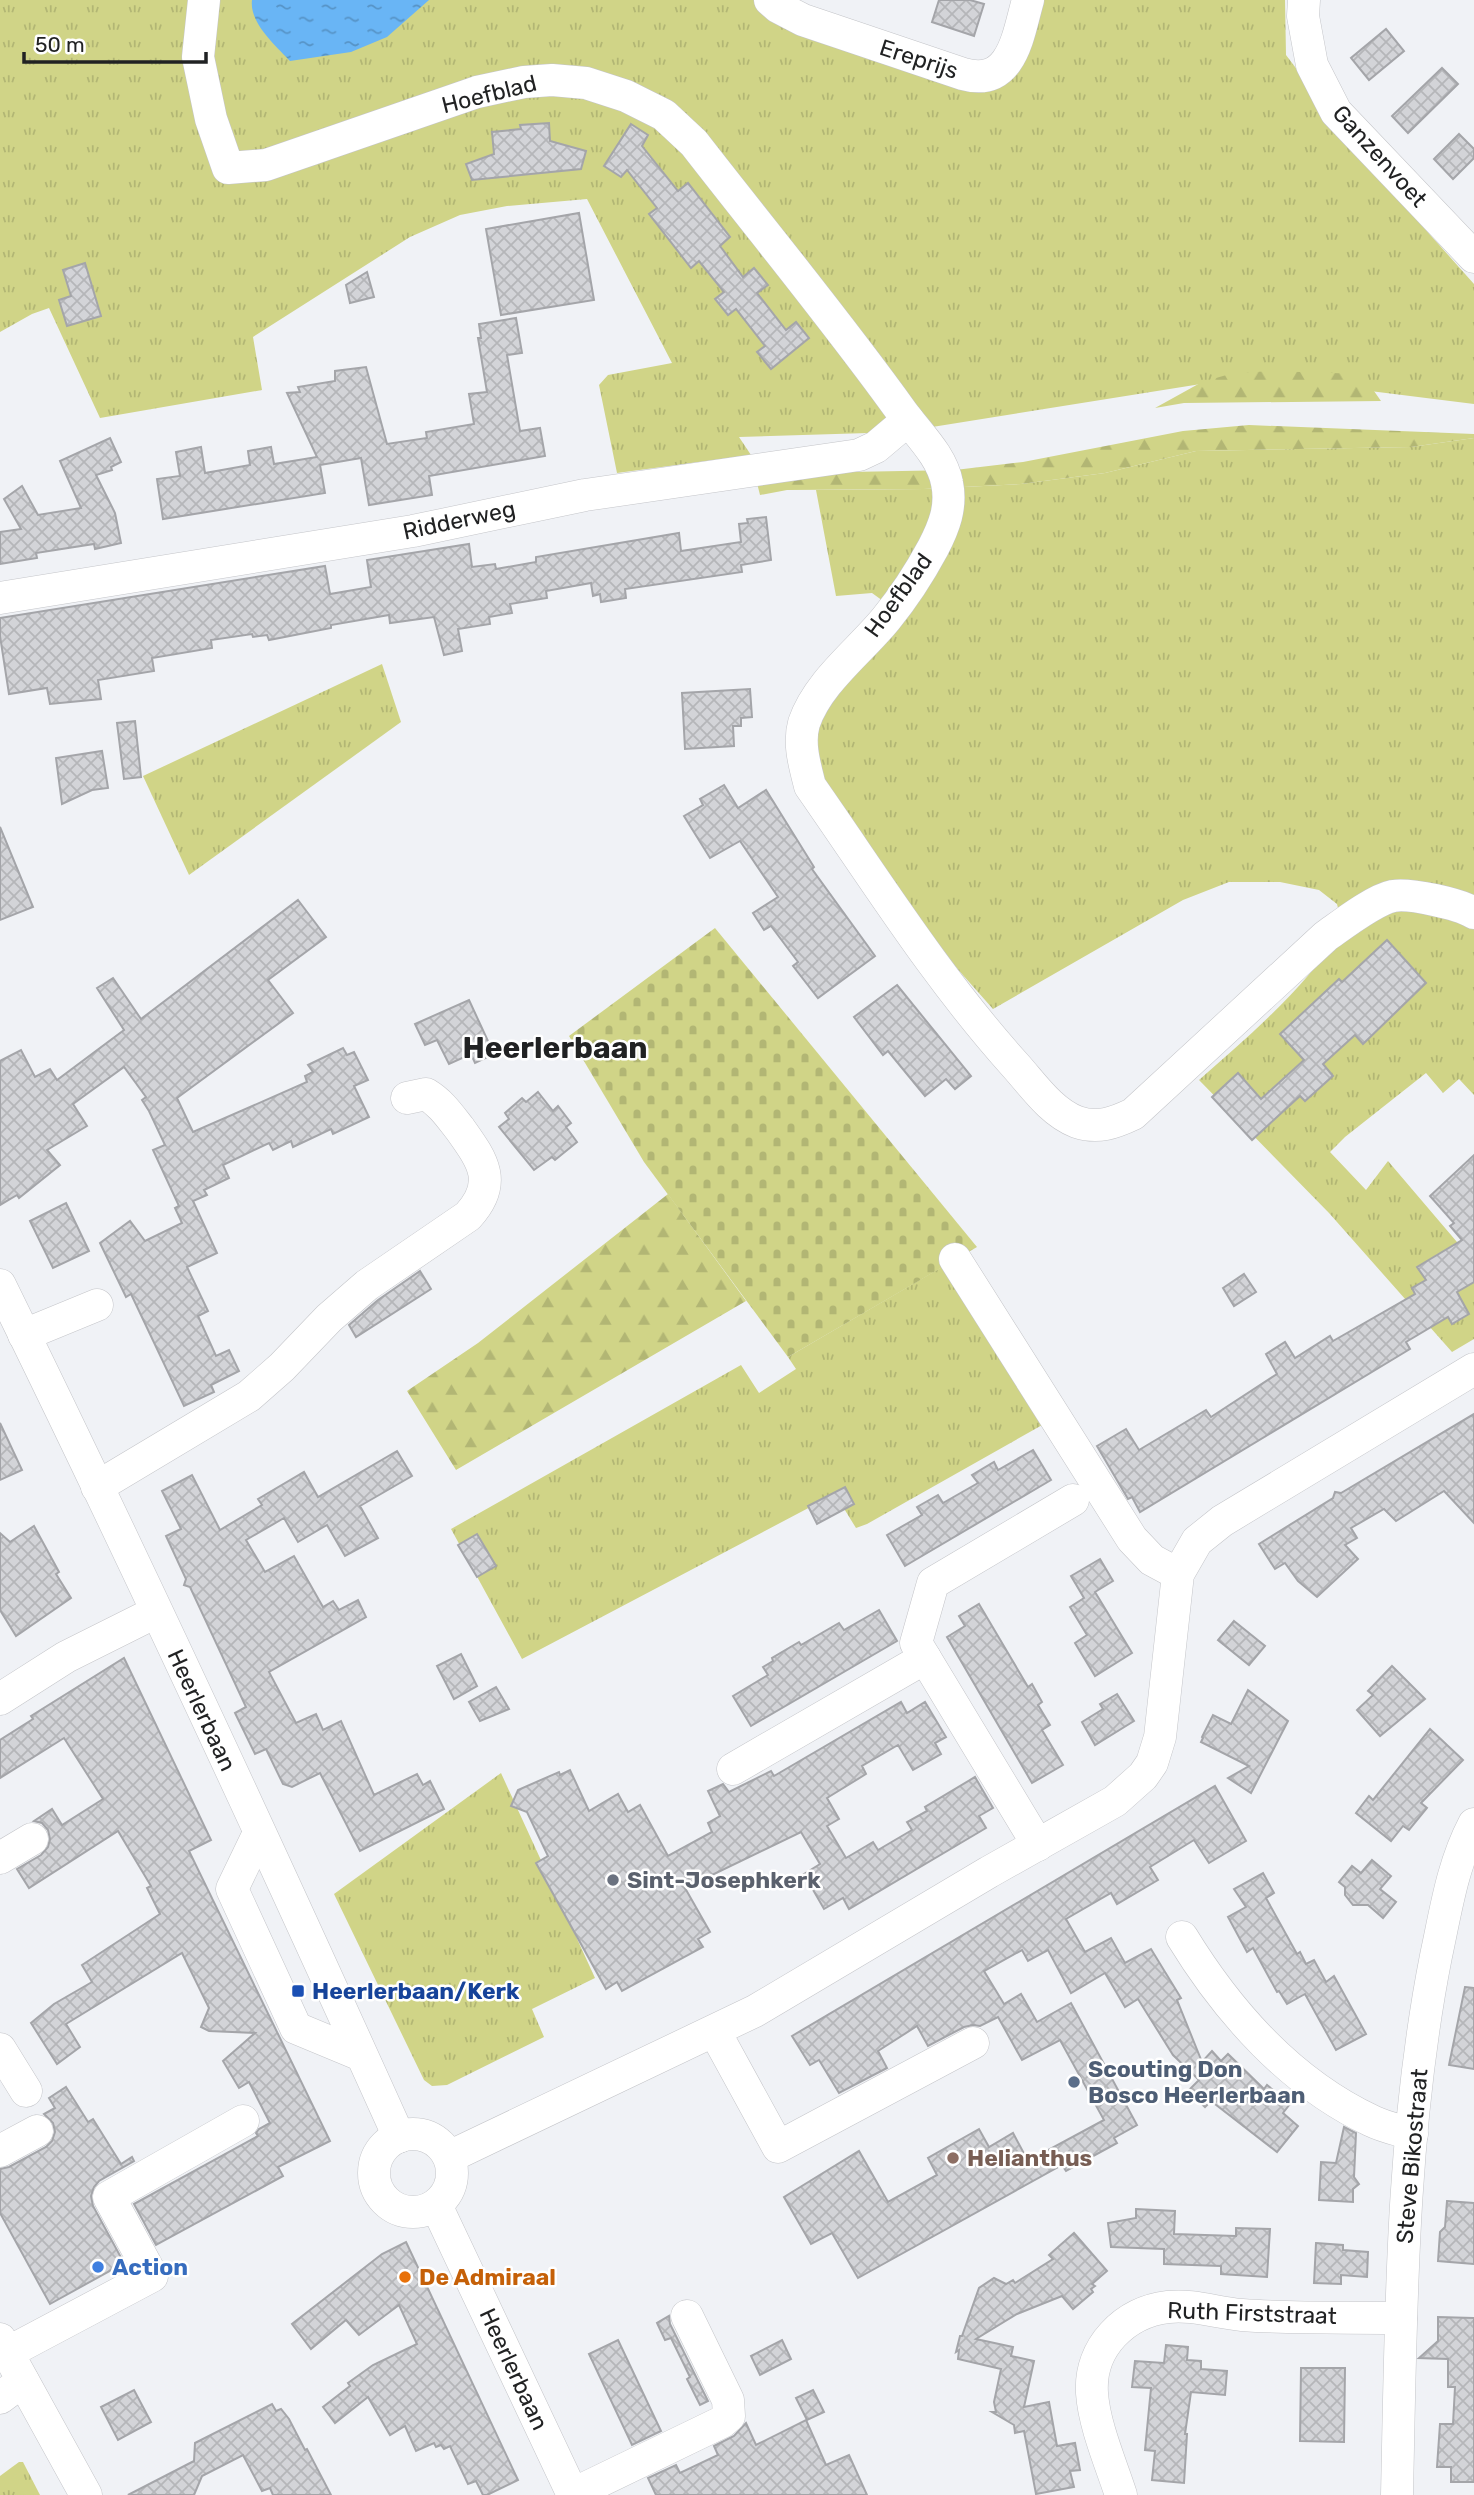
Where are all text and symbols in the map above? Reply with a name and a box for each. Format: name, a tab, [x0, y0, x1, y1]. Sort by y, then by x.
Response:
scale bar	[24, 21, 206, 65]
text: 50 m	[35, 32, 85, 57]
street label: Ereprijs	[876, 33, 962, 85]
street label: Hoefblad	[439, 69, 539, 119]
street label: Ganzenvoet	[1327, 99, 1433, 213]
street label: Ridderweg	[400, 494, 518, 546]
street label: Hoefblad	[858, 548, 938, 642]
district label: Heerlerbaan	[462, 1030, 648, 1066]
street label: Heerlerbaan	[162, 1645, 242, 1775]
place label: Sint-Josephkerk	[627, 1866, 821, 1894]
marker: Sint-Josephkerk	[605, 1872, 621, 1888]
place label: Heerlerbaan/Kerk	[312, 1977, 520, 2005]
marker: Heerlerbaan/Kerk	[290, 1983, 306, 1999]
place label: Scouting Don Bosco Heerlerbaan	[1088, 2055, 1306, 2109]
street label: Steve Bikostraat	[1390, 2067, 1434, 2245]
marker: Scouting Don Bosco Heerlerbaan	[1066, 2074, 1082, 2090]
place label: Helianthus	[967, 2144, 1093, 2172]
marker: Helianthus	[945, 2150, 961, 2166]
place label: Action	[112, 2253, 188, 2281]
marker: Action	[90, 2259, 106, 2275]
place label: De Admiraal	[419, 2263, 556, 2291]
marker: De Admiraal	[397, 2269, 413, 2285]
street label: Ruth Firststraat	[1167, 2296, 1337, 2330]
street label: Heerlerbaan	[474, 2304, 554, 2434]

